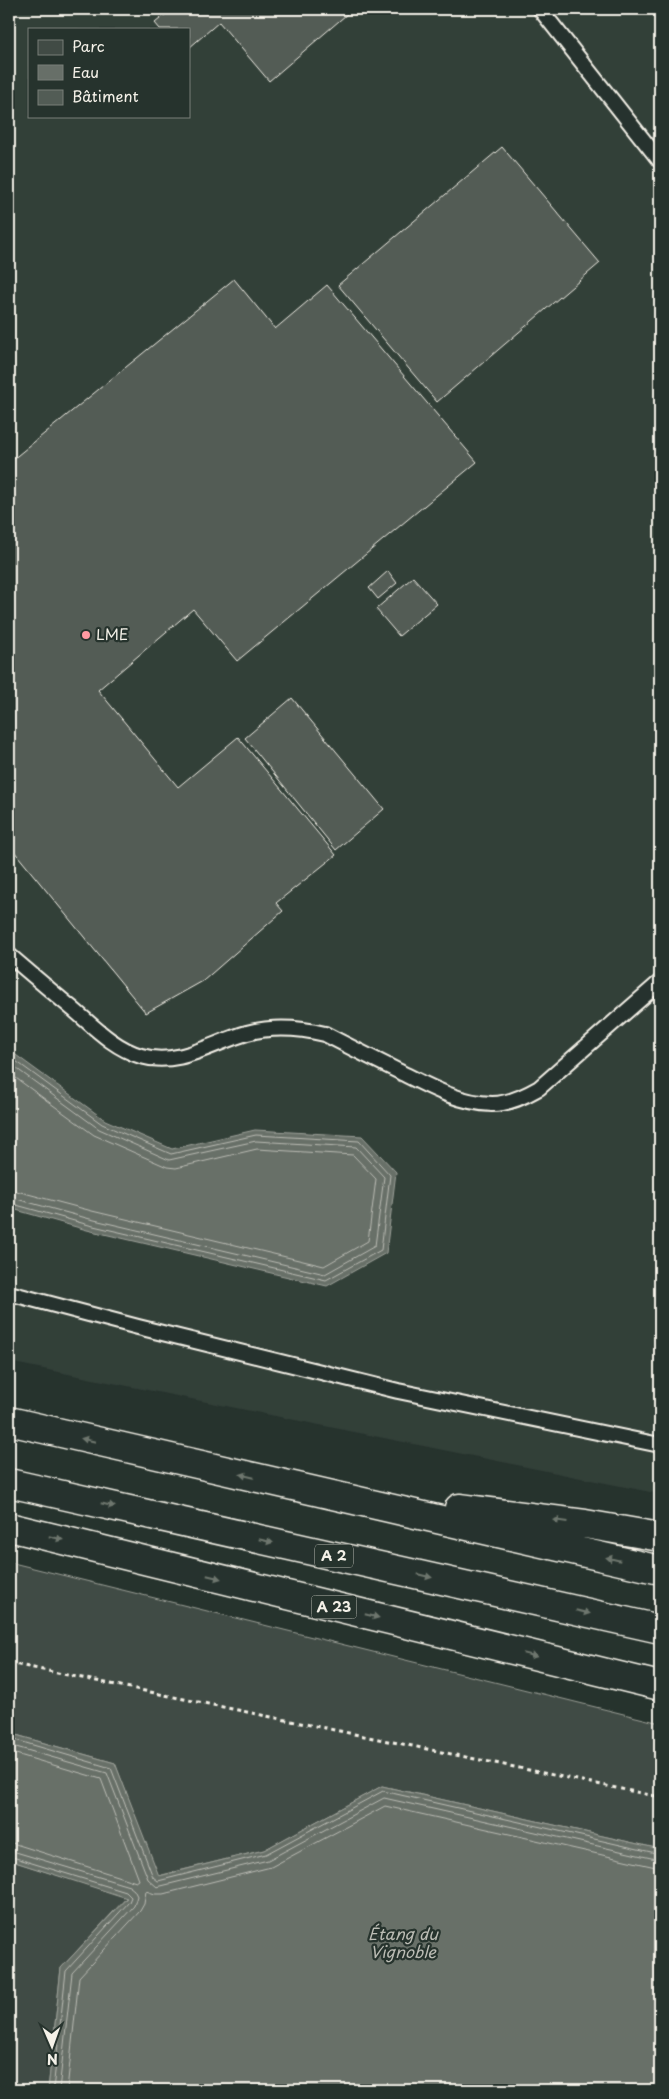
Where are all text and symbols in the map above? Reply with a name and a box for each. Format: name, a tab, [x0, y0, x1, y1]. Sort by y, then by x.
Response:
legend	[28, 28, 190, 118]
text: Parc	[72, 34, 105, 57]
text: Eau	[72, 60, 99, 83]
text: Bâtiment	[72, 84, 139, 107]
place label: LME	[96, 622, 129, 645]
marker: LME	[80, 629, 92, 641]
one-way arrow	[80, 1435, 96, 1443]
one-way arrow	[239, 1472, 254, 1480]
one-way arrow	[100, 1501, 115, 1509]
one-way arrow	[552, 1517, 568, 1525]
one-way arrow	[49, 1535, 64, 1543]
one-way arrow	[259, 1537, 274, 1545]
road number: A 2	[315, 1544, 353, 1568]
one-way arrow	[605, 1555, 620, 1563]
one-way arrow	[417, 1572, 432, 1580]
one-way arrow	[206, 1573, 221, 1581]
road number: A 23	[312, 1595, 356, 1618]
one-way arrow	[576, 1608, 592, 1616]
one-way arrow	[364, 1612, 379, 1620]
one-way arrow	[522, 1651, 537, 1659]
water label: Étang du Vignoble	[368, 1921, 439, 1963]
north arrow	[28, 2022, 78, 2072]
text: N	[47, 2049, 58, 2070]

